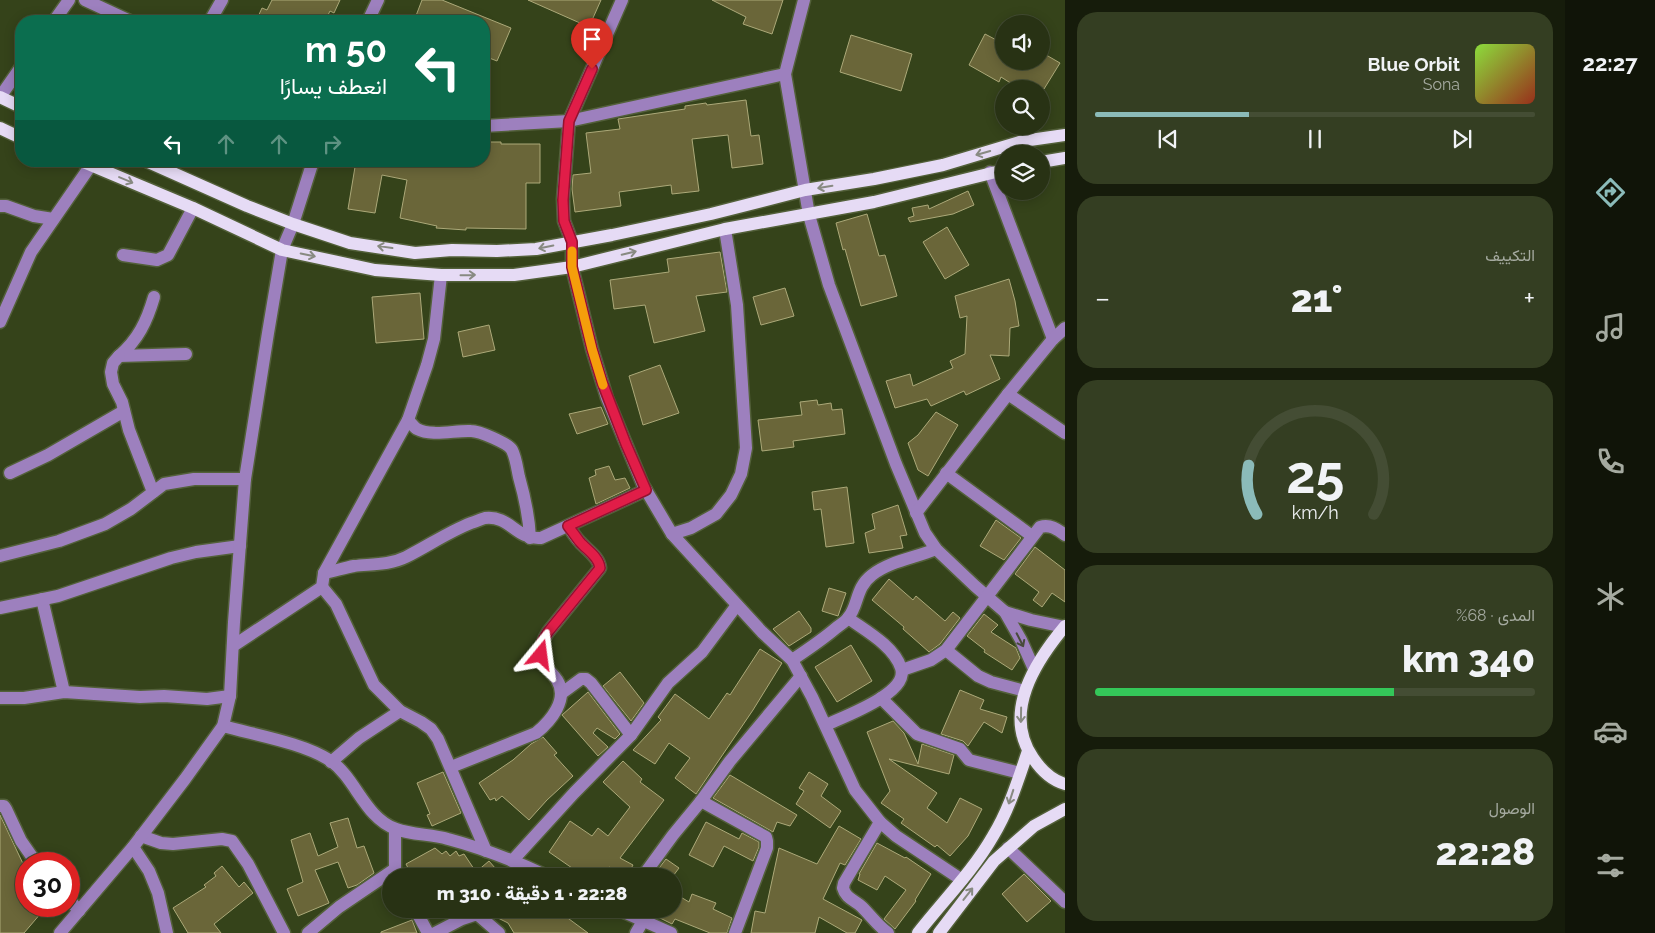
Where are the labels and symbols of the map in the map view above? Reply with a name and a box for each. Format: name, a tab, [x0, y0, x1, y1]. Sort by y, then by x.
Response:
pin	[571, 18, 613, 69]
one-way arrow	[976, 148, 992, 158]
one-way arrow	[118, 176, 133, 185]
one-way arrow	[817, 182, 833, 192]
one-way arrow	[377, 242, 393, 252]
one-way arrow	[539, 243, 555, 252]
one-way arrow	[620, 248, 636, 257]
one-way arrow	[299, 251, 315, 261]
one-way arrow	[460, 270, 476, 280]
position arrow	[514, 628, 566, 680]
one-way arrow	[1016, 632, 1025, 647]
one-way arrow	[1016, 707, 1026, 723]
one-way arrow	[1006, 788, 1016, 804]
speed limit sign: 30	[15, 852, 80, 917]
one-way arrow	[963, 887, 973, 901]

